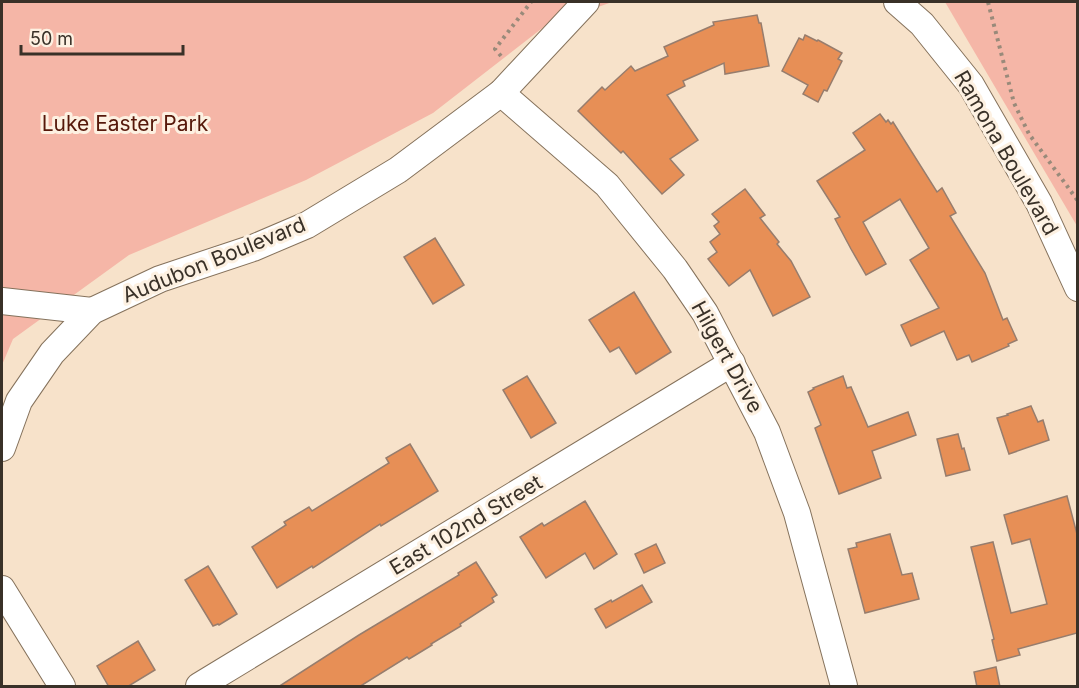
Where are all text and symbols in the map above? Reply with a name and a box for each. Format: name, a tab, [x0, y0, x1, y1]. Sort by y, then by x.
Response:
scale bar	[21, 18, 183, 56]
text: 50 m	[30, 28, 73, 49]
street label: Ramona Boulevard	[949, 66, 1064, 239]
park label: Luke Easter Park	[42, 111, 209, 136]
street label: Audubon Boulevard	[118, 211, 309, 308]
street label: Hilgert Drive	[686, 296, 768, 417]
street label: East 102nd Street	[385, 469, 547, 580]

